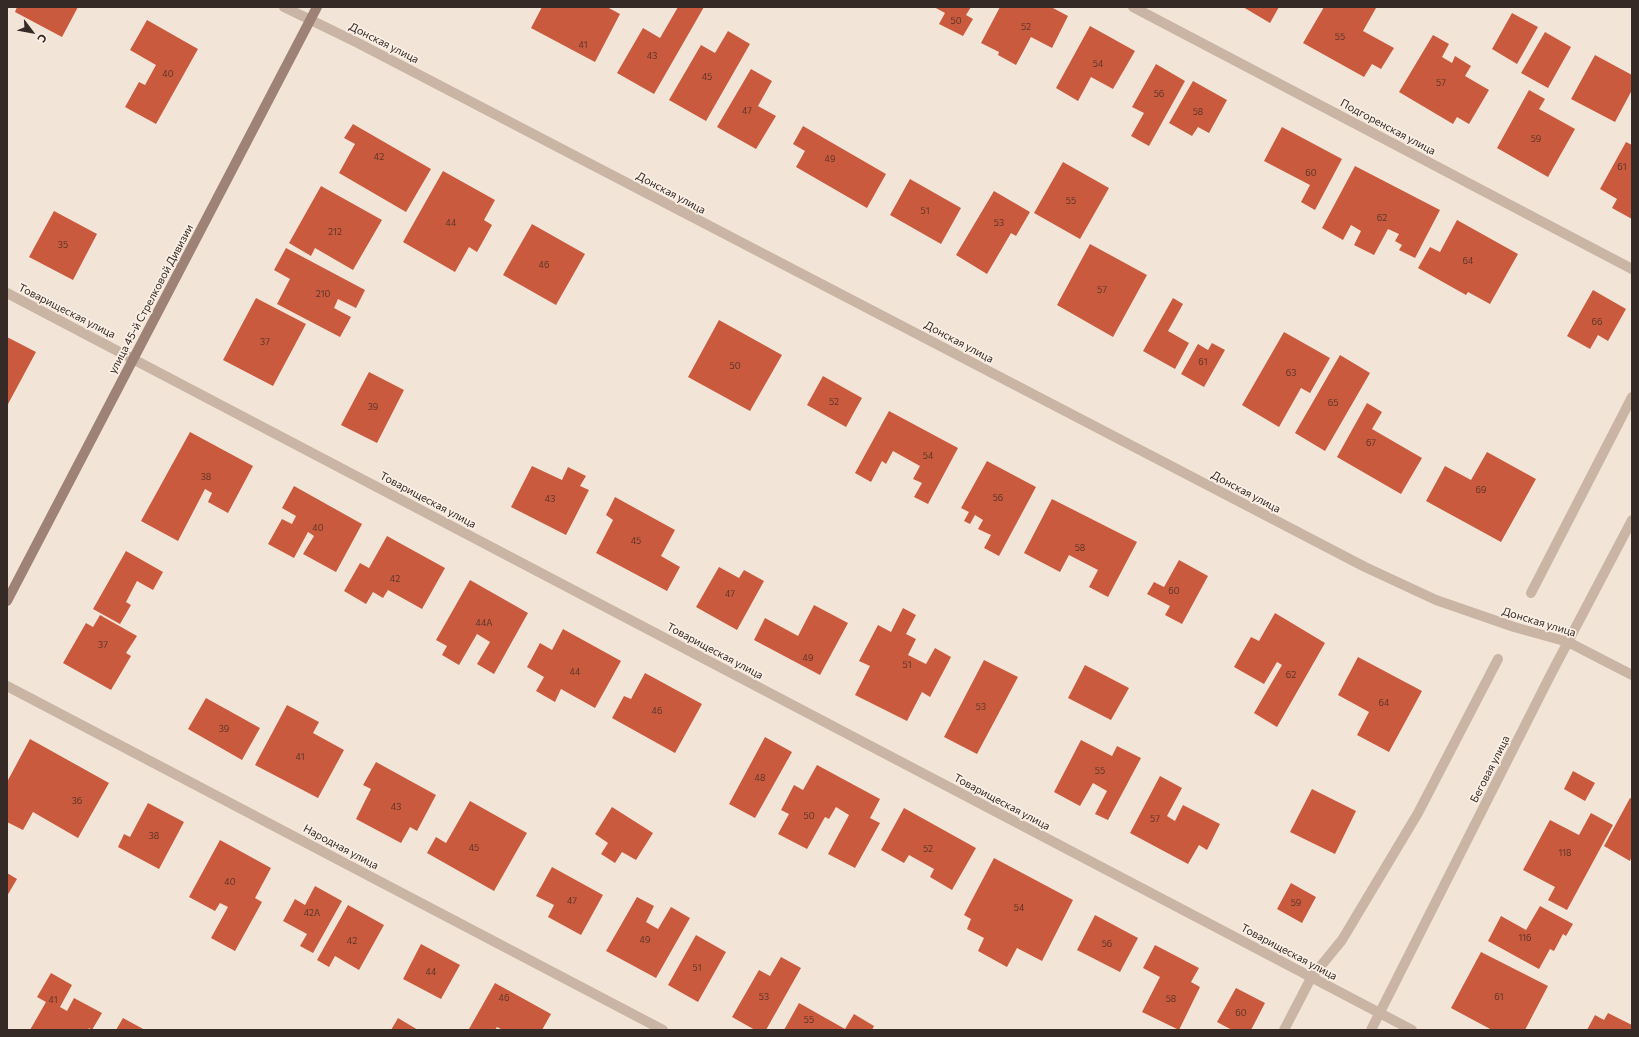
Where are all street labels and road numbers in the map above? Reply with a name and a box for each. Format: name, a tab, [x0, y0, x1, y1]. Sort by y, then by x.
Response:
street label: Донская улица	[347, 20, 421, 66]
street label: Подгоренская улица	[1338, 96, 1438, 158]
street label: Донская улица	[634, 169, 708, 217]
street label: улица 45-й Стрелковой Дивизии	[106, 222, 196, 376]
street label: Товарищеская улица	[16, 281, 118, 341]
street label: Донская улица	[922, 318, 996, 366]
street label: Донская улица	[1209, 468, 1283, 516]
street label: Товарищеская улица	[378, 469, 478, 531]
street label: Донская улица	[1501, 605, 1577, 639]
street label: Товарищеская улица	[665, 620, 765, 682]
street label: Беговая улица	[1467, 733, 1513, 805]
street label: Товарищеская улица	[952, 771, 1052, 833]
street label: Народная улица	[301, 822, 381, 872]
street label: Товарищеская улица	[1239, 921, 1339, 983]

